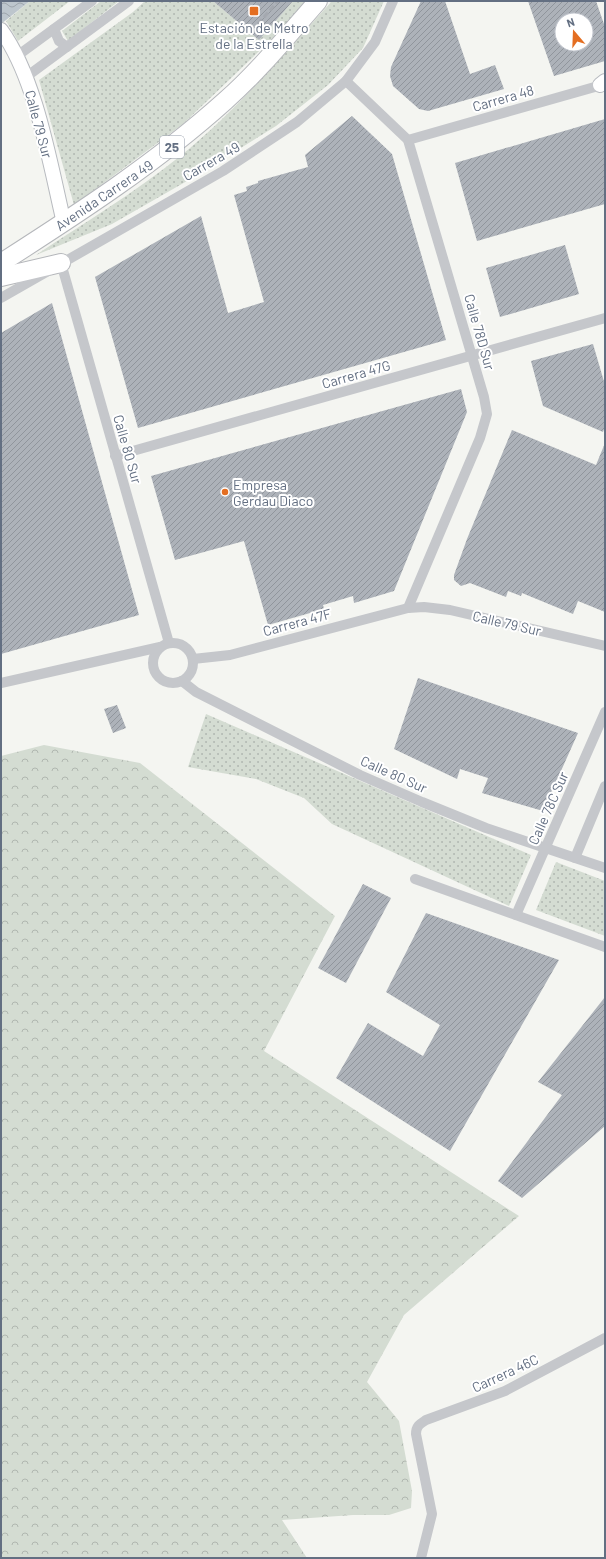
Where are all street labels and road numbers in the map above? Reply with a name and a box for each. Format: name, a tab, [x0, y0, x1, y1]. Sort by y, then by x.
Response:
street label: Carrera 48	[470, 81, 536, 115]
street label: Calle 79 Sur	[22, 88, 56, 160]
road number: 25	[160, 136, 184, 158]
street label: Carrera 49	[179, 138, 243, 184]
street label: Avenida Carrera 49	[52, 156, 156, 234]
street label: Calle 78D Sur	[461, 292, 499, 372]
street label: Carrera 47G	[320, 356, 392, 392]
street label: Calle 80 Sur	[110, 413, 146, 485]
street label: Carrera 47F	[261, 605, 333, 639]
street label: Calle 79 Sur	[471, 607, 543, 639]
street label: Calle 80 Sur	[358, 752, 430, 796]
street label: Calle 78C Sur	[524, 769, 572, 847]
street label: Carrera 46C	[469, 1350, 541, 1396]

